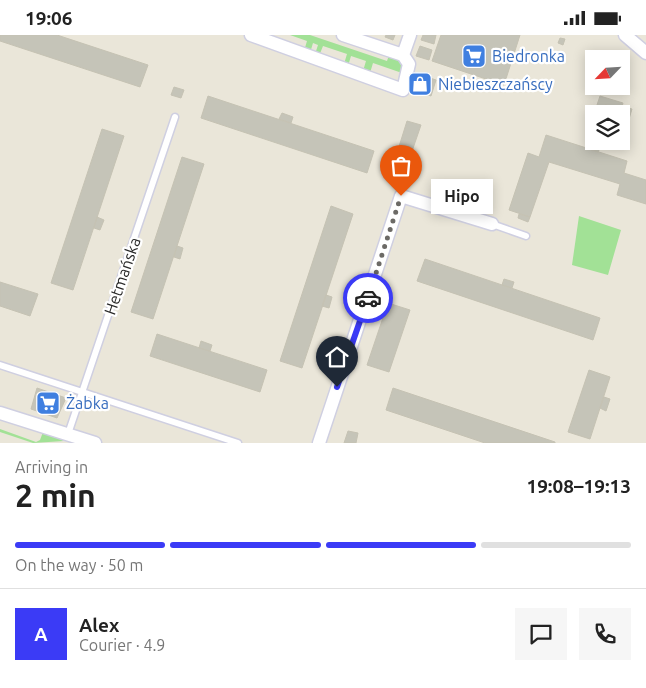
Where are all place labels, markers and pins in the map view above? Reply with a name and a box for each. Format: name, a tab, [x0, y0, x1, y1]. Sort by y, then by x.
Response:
supermarket icon: Biedronka	[461, 43, 487, 69]
place label: Biedronka	[492, 47, 565, 65]
shop icon: Niebieszczańscy	[407, 71, 433, 97]
place label: Niebieszczańscy	[438, 75, 553, 93]
pin	[380, 145, 422, 196]
callout: Hipo	[431, 179, 494, 213]
pin	[316, 336, 358, 387]
supermarket icon: Żabka	[35, 390, 61, 416]
place label: Żabka	[66, 394, 109, 412]

